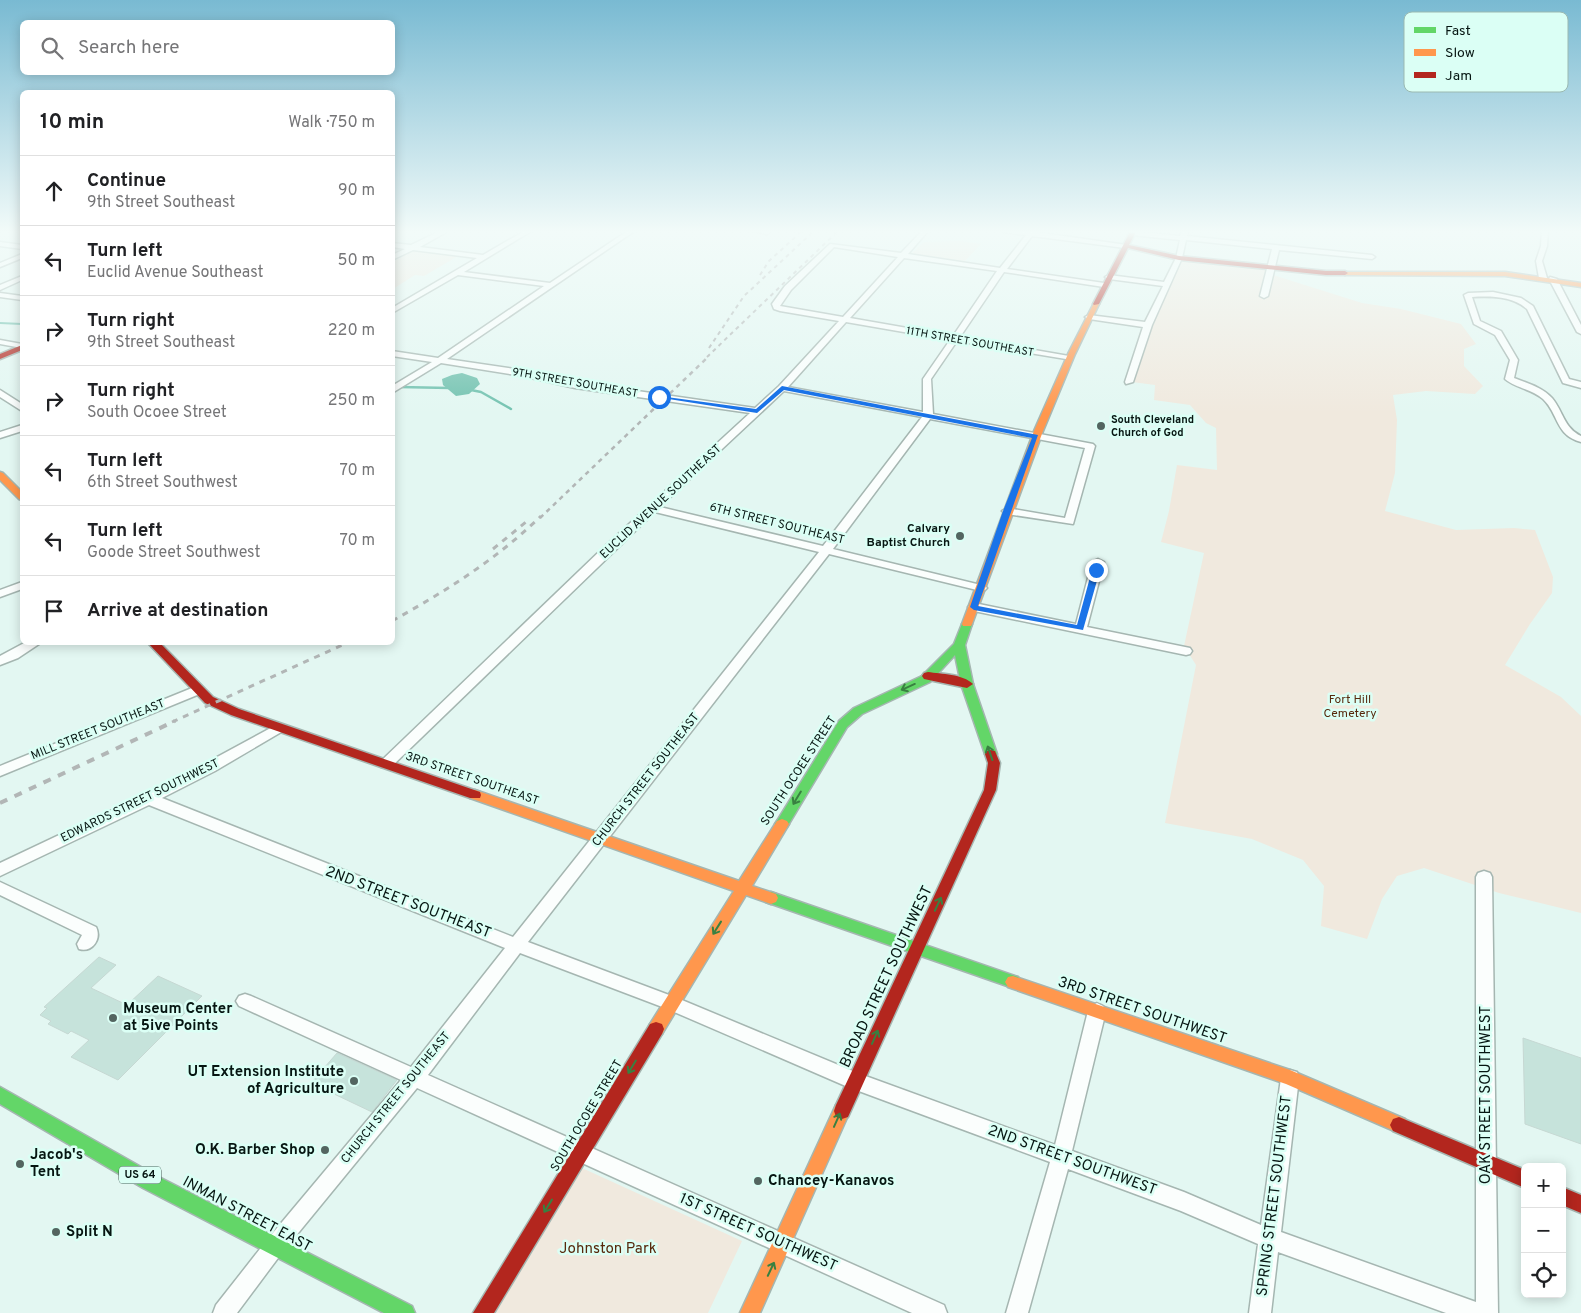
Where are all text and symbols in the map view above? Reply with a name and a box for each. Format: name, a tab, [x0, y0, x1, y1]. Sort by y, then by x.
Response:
legend	[1404, 12, 1568, 92]
search box	[20, 20, 395, 75]
text: Fast	[1445, 23, 1471, 40]
icon: search	[38, 34, 66, 62]
text: Search here	[78, 36, 180, 60]
text: Slow	[1445, 45, 1475, 62]
text: Jam	[1445, 68, 1472, 85]
text: 10 min	[40, 109, 104, 136]
text: Walk · 750 m	[288, 113, 375, 133]
text: Continue	[87, 169, 166, 193]
icon: ahead	[40, 177, 68, 205]
text: 90 m	[338, 181, 375, 201]
text: 9th Street Southeast	[87, 193, 235, 213]
text: Turn left	[87, 239, 163, 263]
icon: left	[40, 247, 68, 275]
text: 50 m	[338, 251, 375, 271]
text: Euclid Avenue Southeast	[87, 263, 264, 283]
text: Turn right	[87, 309, 175, 333]
icon: right	[40, 317, 68, 345]
text: 220 m	[328, 321, 375, 341]
street label: 11TH STREET SOUTHEAST	[905, 324, 1035, 360]
text: 9th Street Southeast	[87, 333, 235, 353]
street label: 9TH STREET SOUTHEAST	[511, 365, 639, 401]
text: Turn right	[87, 379, 175, 403]
route start	[648, 386, 671, 409]
icon: right	[40, 387, 68, 415]
text: 250 m	[328, 391, 375, 411]
text: South Ocoee Street	[87, 403, 227, 423]
place label: South Cleveland Church of God	[1111, 413, 1194, 440]
marker: South Cleveland Church of God	[1095, 420, 1107, 432]
street label: EUCLID AVENUE SOUTHEAST	[597, 441, 725, 563]
text: Turn left	[87, 449, 163, 473]
icon: left	[40, 457, 68, 485]
text: 70 m	[340, 461, 375, 481]
text: 6th Street Southwest	[87, 473, 238, 493]
street label: 6TH STREET SOUTHEAST	[708, 499, 846, 549]
text: Turn left	[87, 519, 163, 543]
place label: Calvary Baptist Church	[867, 521, 950, 551]
icon: left	[40, 527, 68, 555]
marker: Calvary Baptist Church	[954, 530, 966, 542]
text: 70 m	[340, 531, 375, 551]
text: Goode Street Southwest	[87, 543, 260, 563]
route end	[1085, 559, 1108, 582]
icon: arrive	[40, 597, 68, 625]
text: Arrive at destination	[87, 599, 268, 623]
one-way arrow	[901, 682, 916, 692]
park label: Fort Hill Cemetery	[1323, 692, 1377, 722]
street label: MILL STREET SOUTHEAST	[29, 696, 167, 764]
street label: CHURCH STREET SOUTHEAST	[589, 710, 703, 850]
street label: SOUTH OCOEE STREET	[758, 713, 840, 829]
one-way arrow	[985, 746, 995, 762]
street label: 3RD STREET SOUTHEAST	[403, 749, 541, 809]
street label: EDWARDS STREET SOUTHWEST	[58, 756, 222, 846]
one-way arrow	[791, 790, 801, 804]
street label: 2ND STREET SOUTHEAST	[322, 863, 494, 943]
street label: BROAD STREET SOUTHWEST	[836, 883, 938, 1071]
one-way arrow	[934, 896, 944, 911]
one-way arrow	[712, 921, 722, 935]
street label: 3RD STREET SOUTHWEST	[1055, 973, 1229, 1049]
place label: Museum Center at 5ive Points	[123, 1000, 233, 1036]
street label: OAK STREET SOUTHWEST	[1477, 1006, 1496, 1184]
marker: Museum Center at 5ive Points	[107, 1012, 119, 1024]
street label: CHURCH STREET SOUTHEAST	[338, 1029, 454, 1167]
one-way arrow	[871, 1030, 881, 1045]
street label: SOUTH OCOEE STREET	[547, 1057, 627, 1175]
one-way arrow	[627, 1060, 637, 1074]
place label: UT Extension Institute of Agriculture	[187, 1063, 344, 1099]
marker: UT Extension Institute of Agriculture	[348, 1075, 360, 1087]
street label: SPRING STREET SOUTHWEST	[1253, 1095, 1297, 1297]
one-way arrow	[833, 1113, 843, 1128]
street label: 2ND STREET SOUTHWEST	[985, 1122, 1159, 1200]
place label: O.K. Barber Shop	[195, 1141, 315, 1160]
marker: O.K. Barber Shop	[319, 1144, 331, 1156]
place label: Jacob's Tent	[30, 1146, 83, 1182]
marker: Jacob's Tent	[14, 1158, 26, 1170]
map controls	[1521, 1163, 1566, 1298]
button: +	[1521, 1163, 1566, 1208]
road number: US 64	[119, 1166, 161, 1184]
place label: Chancey-Kanavos	[768, 1172, 894, 1191]
street label: INMAN STREET EAST	[179, 1173, 315, 1257]
marker: Chancey-Kanavos	[752, 1175, 764, 1187]
street label: 1ST STREET SOUTHWEST	[676, 1190, 840, 1276]
one-way arrow	[543, 1199, 553, 1213]
button: −	[1521, 1208, 1566, 1253]
place label: Split N	[66, 1223, 113, 1242]
marker: Split N	[50, 1226, 62, 1238]
park label: Johnston Park	[559, 1240, 657, 1259]
button: locate	[1521, 1253, 1566, 1298]
one-way arrow	[766, 1262, 776, 1277]

